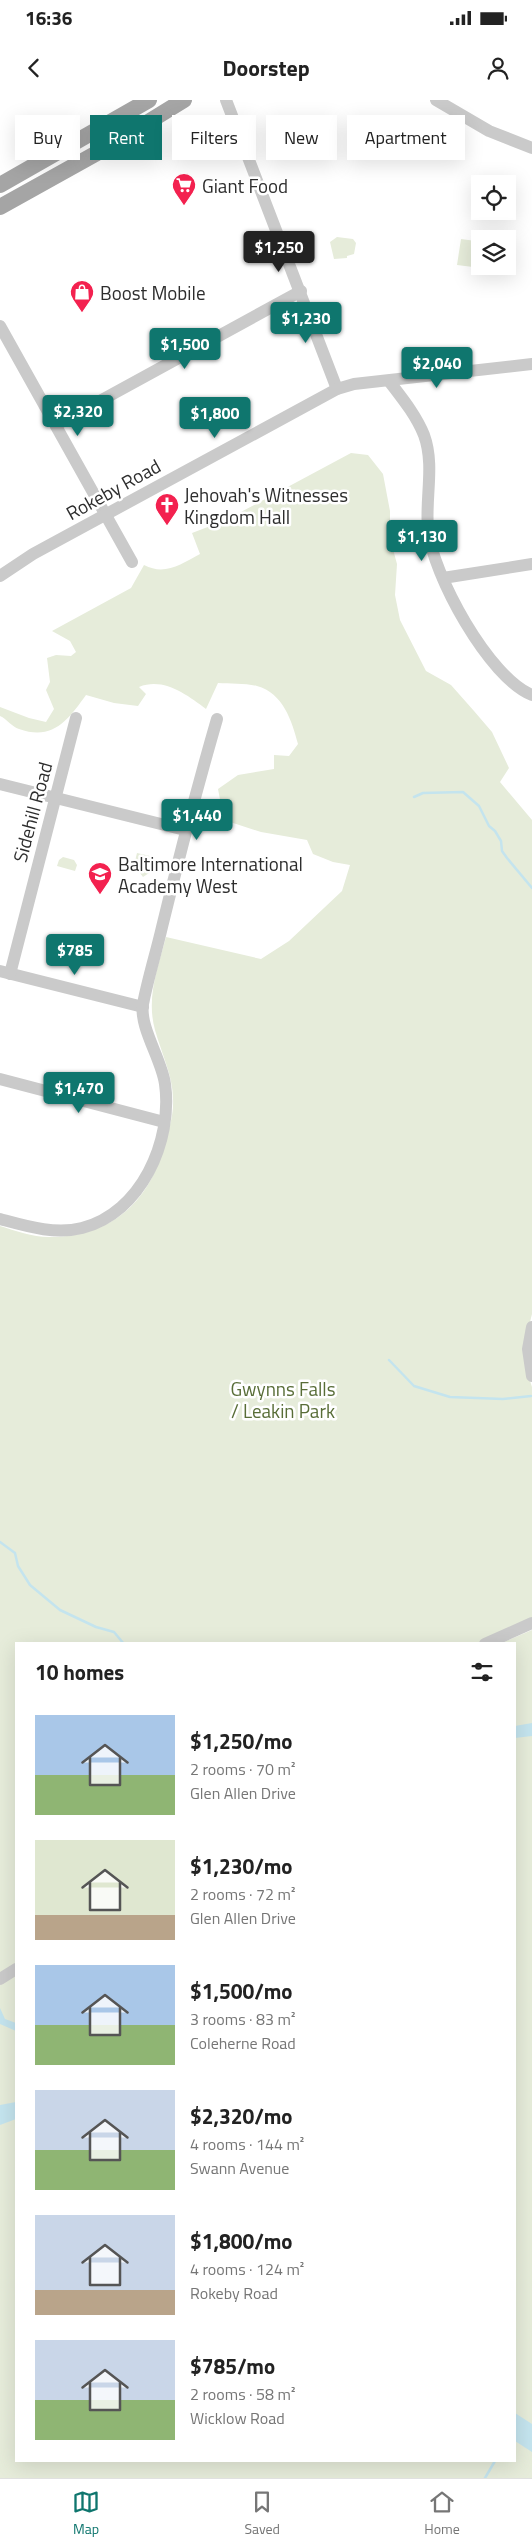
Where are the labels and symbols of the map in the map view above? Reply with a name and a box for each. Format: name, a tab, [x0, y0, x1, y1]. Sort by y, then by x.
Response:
place label: Giant Food	[202, 171, 288, 200]
supermarket icon: Giant Food	[171, 172, 197, 206]
pin: $1,250	[238, 230, 320, 273]
place label: Boost Mobile	[100, 278, 206, 307]
shop icon: Boost Mobile	[69, 279, 95, 313]
pin: $1,230	[265, 302, 347, 344]
pin: $1,500	[144, 328, 226, 370]
pin: $2,040	[396, 346, 478, 389]
pin: $2,320	[37, 394, 119, 437]
pin: $1,800	[174, 396, 256, 439]
street label: Rokeby Road	[60, 451, 166, 527]
place label: Jehovah's Witnesses Kingdom Hall	[184, 480, 348, 531]
church icon: Jehovah's Witnesses Kingdom Hall	[154, 492, 180, 526]
pin: $1,130	[381, 520, 463, 562]
street label: Sidehill Road	[5, 759, 59, 865]
pin: $1,440	[156, 798, 238, 841]
place label: Baltimore International Academy West	[118, 849, 303, 900]
school or university icon: Baltimore International Academy West	[87, 861, 113, 895]
pin: $785	[45, 934, 105, 976]
pin: $1,470	[38, 1072, 120, 1114]
park label: Gwynns Falls / Leakin Park	[230, 1374, 336, 1425]

